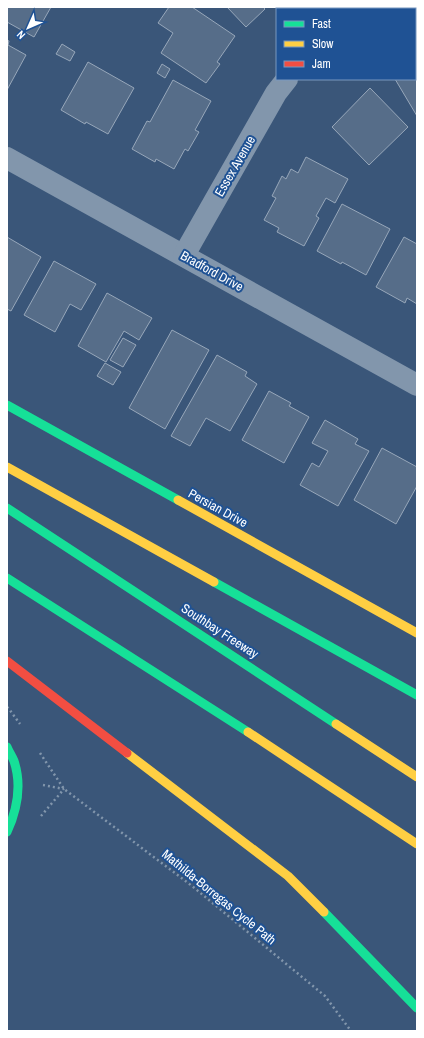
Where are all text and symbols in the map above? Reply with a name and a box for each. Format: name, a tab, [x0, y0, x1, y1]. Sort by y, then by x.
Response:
north arrow	[8, 8, 48, 48]
legend	[276, 8, 416, 80]
text: Fast	[312, 16, 331, 32]
text: N	[14, 28, 28, 42]
text: Slow	[312, 36, 334, 52]
text: Jam	[312, 56, 331, 72]
street label: Essex Avenue	[211, 133, 259, 199]
street label: Bradford Drive	[178, 247, 246, 295]
street label: Persian Drive	[185, 485, 251, 531]
street label: Southbay Freeway	[178, 600, 262, 663]
street label: Mathilda-Borregas Cycle Path	[158, 846, 280, 948]

